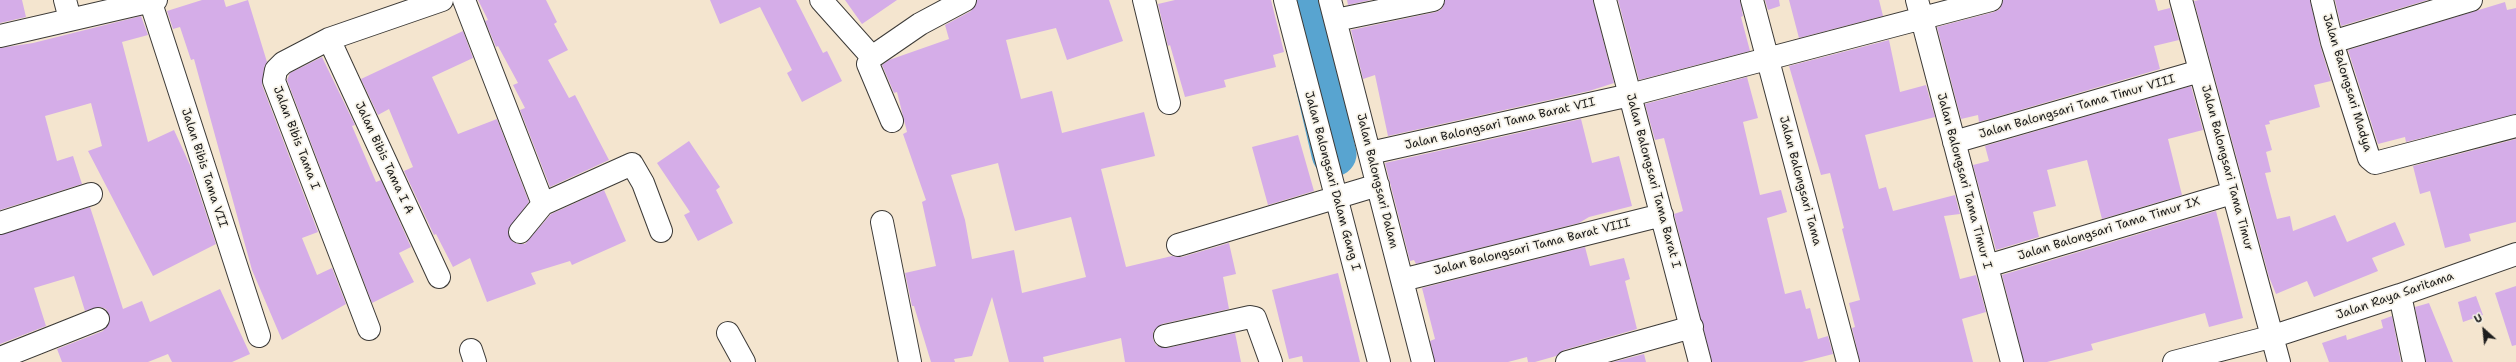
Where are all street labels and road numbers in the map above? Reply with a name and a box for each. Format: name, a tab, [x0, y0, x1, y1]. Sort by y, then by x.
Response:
street label: Jalan Balongsari Madya	[2319, 13, 2375, 153]
street label: Jalan Balongsari Tama Timur VIII	[1977, 72, 2177, 142]
street label: Jalan Bibis Tama I	[270, 84, 322, 192]
street label: Jalan Balongsari Tama Timur	[2198, 84, 2256, 252]
street label: Jalan Balongsari Dalam Gang I	[1301, 90, 1363, 272]
street label: Jalan Balongsari Tama Timur I	[1934, 91, 1994, 271]
street label: Jalan Balongsari Tama Barat I	[1623, 92, 1683, 270]
street label: Jalan Balongsari Tama Barat VII	[1403, 95, 1597, 153]
street label: Jalan Bibis Tama I A	[352, 100, 416, 216]
street label: Jalan Bibis Tama VII	[178, 107, 230, 229]
street label: Jalan Balongsari Dalam	[1353, 112, 1401, 250]
street label: Jalan Balongsari Tama	[1776, 115, 1824, 247]
street label: Jalan Balongsari Tama Timur IX	[2016, 194, 2202, 264]
street label: Jalan Balongsari Tama Barat VIII	[1432, 216, 1632, 278]
street label: Jalan Raya Saritama	[2334, 269, 2456, 323]

